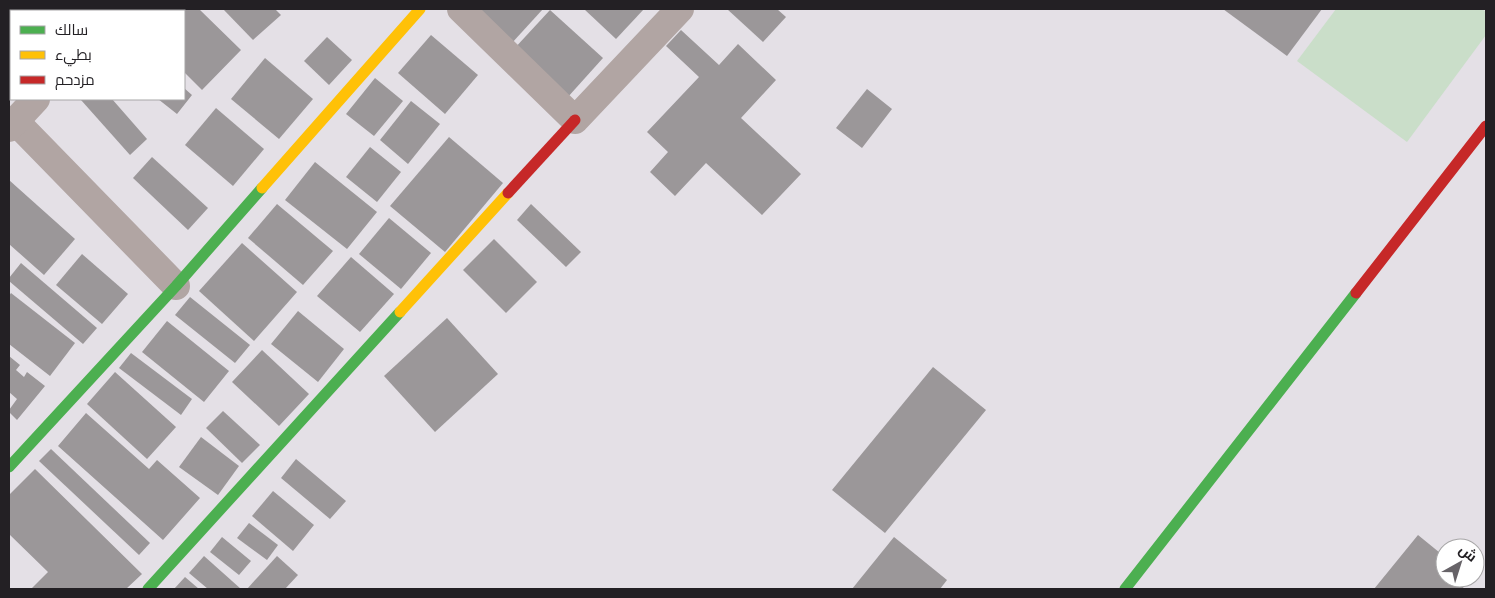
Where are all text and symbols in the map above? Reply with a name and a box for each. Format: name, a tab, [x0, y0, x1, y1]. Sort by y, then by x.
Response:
legend	[10, 10, 185, 100]
text: سالك	[55, 20, 88, 39]
text: بطيء	[55, 45, 92, 67]
text: مزدحم	[55, 70, 95, 90]
north arrow	[1435, 538, 1485, 588]
text: ش	[1456, 540, 1481, 566]

